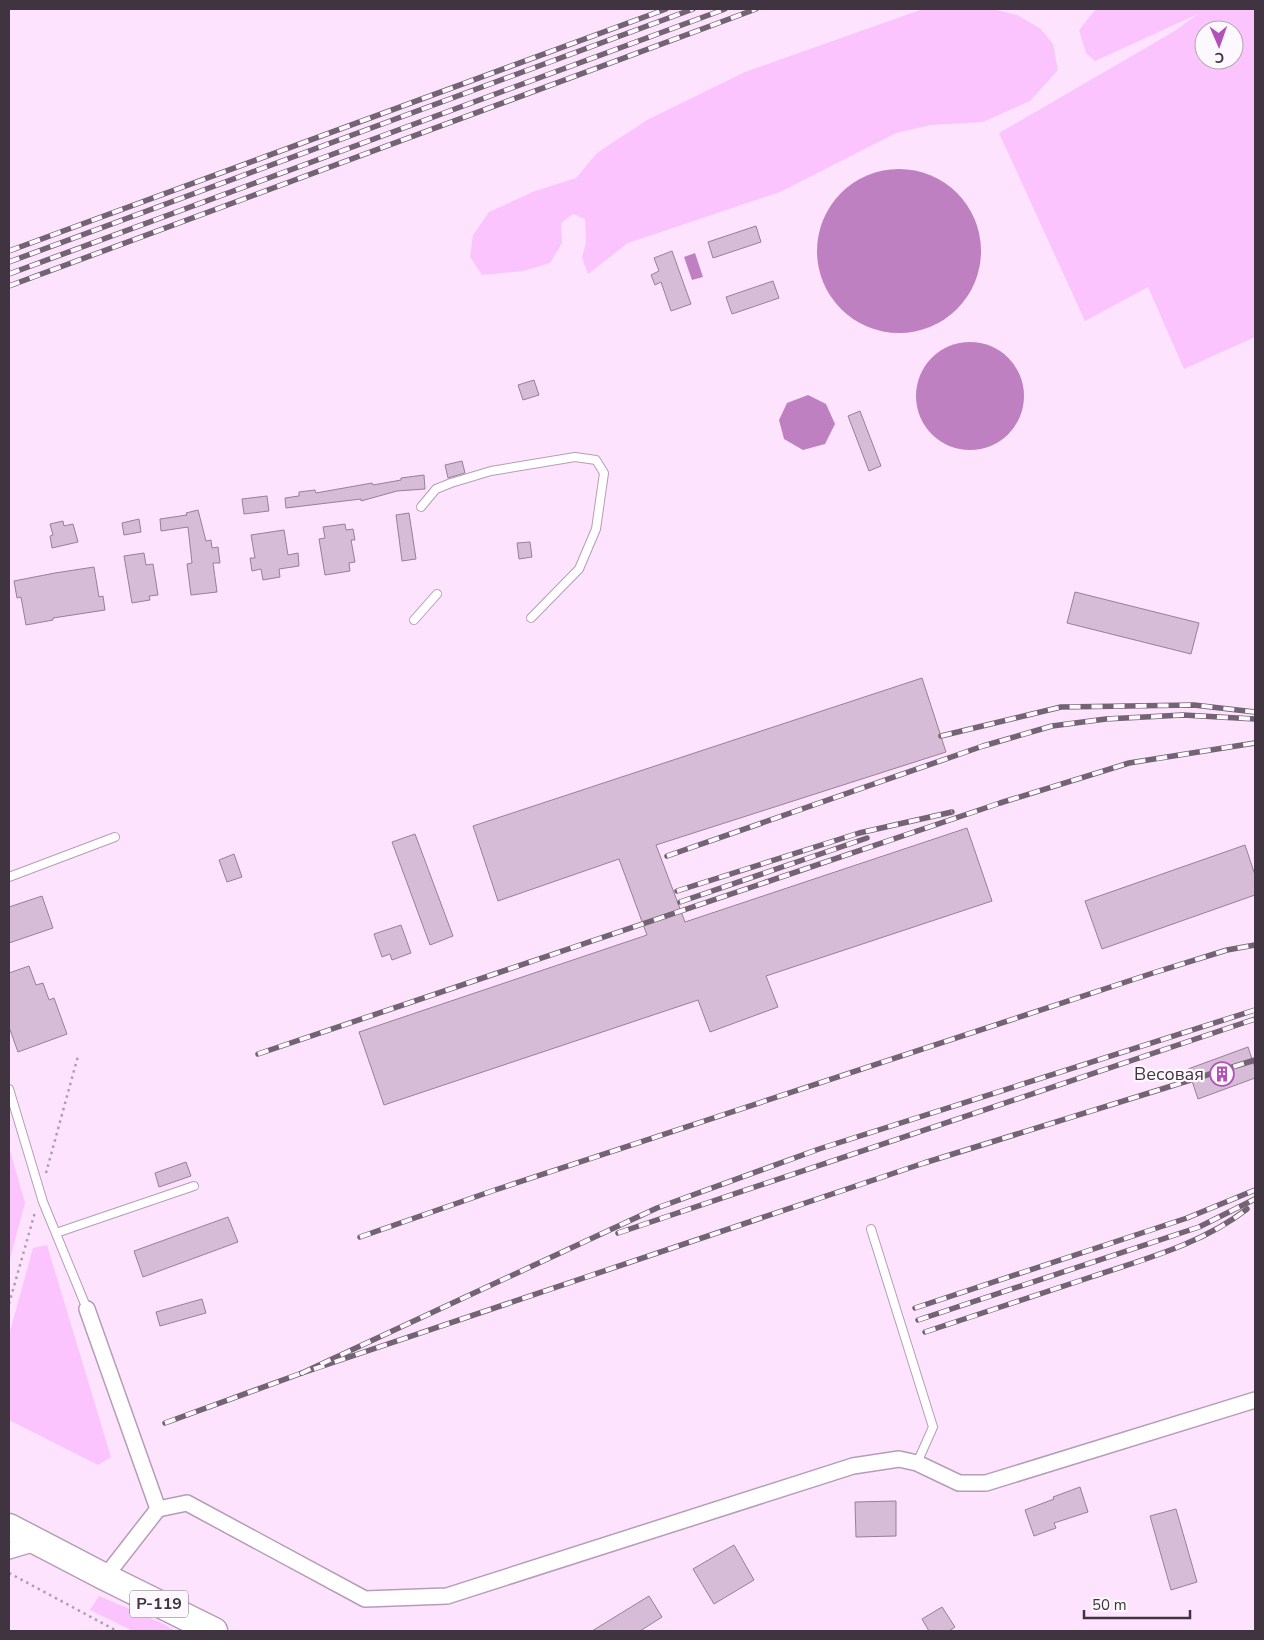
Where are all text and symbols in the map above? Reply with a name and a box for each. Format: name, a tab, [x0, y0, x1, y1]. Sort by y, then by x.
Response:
north arrow	[1194, 20, 1244, 70]
text: С	[1214, 48, 1225, 67]
building icon: Весовая	[1209, 1061, 1235, 1087]
place label: Весовая	[1134, 1062, 1204, 1086]
scale bar	[1084, 1588, 1190, 1620]
road number: Р-119	[130, 1590, 188, 1618]
text: 50 m	[1092, 1595, 1127, 1615]

